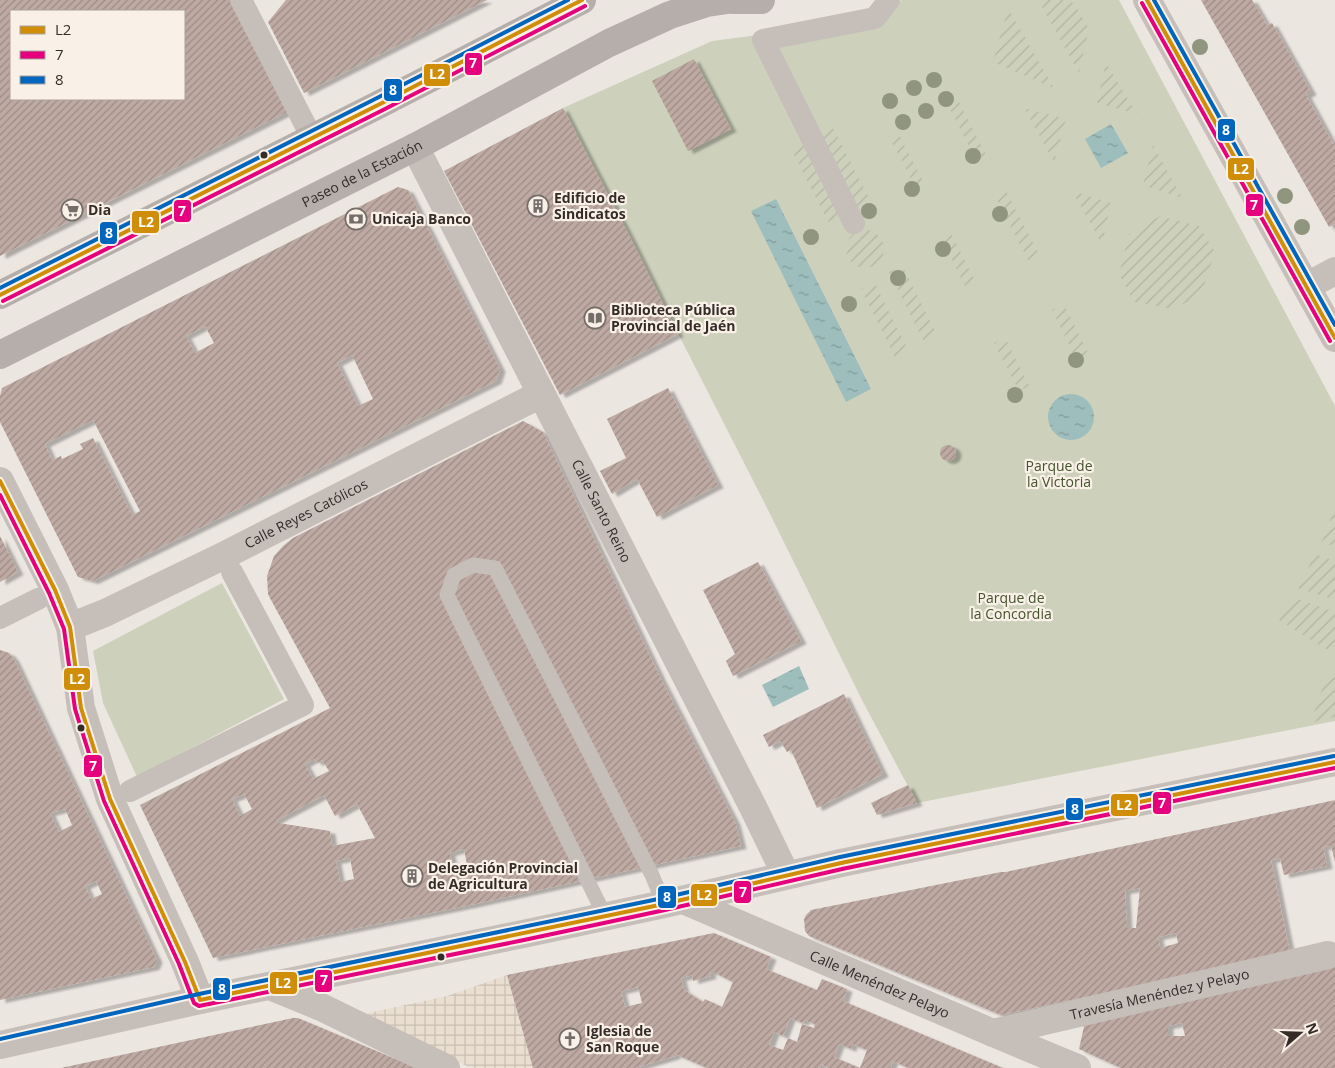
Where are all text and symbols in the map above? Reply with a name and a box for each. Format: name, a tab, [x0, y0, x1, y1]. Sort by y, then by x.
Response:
legend	[10, 10, 185, 100]
text: L2	[55, 19, 71, 39]
text: 7	[55, 44, 64, 64]
line badge: 7	[464, 52, 483, 76]
text: 7	[469, 53, 477, 72]
line badge: L2	[423, 63, 451, 87]
text: L2	[429, 64, 445, 83]
text: 8	[55, 69, 64, 89]
line badge: 8	[383, 78, 403, 102]
text: 8	[389, 80, 397, 99]
line badge: 8	[1217, 118, 1236, 142]
text: 8	[1222, 120, 1230, 139]
street label: Paseo de la Estación	[298, 135, 425, 211]
unlabelled marker	[259, 150, 269, 160]
line badge: L2	[1227, 157, 1255, 181]
text: L2	[1233, 159, 1249, 178]
place label: Edificio de Sindicatos	[554, 188, 626, 223]
line badge: 7	[1245, 193, 1264, 217]
building icon: Edificio de Sindicatos	[526, 194, 550, 218]
text: 7	[1250, 195, 1258, 214]
supermarket icon: Dia	[60, 198, 84, 222]
line badge: 7	[173, 199, 192, 223]
place label: Dia	[88, 200, 111, 219]
text: 7	[178, 201, 186, 220]
bank icon: Unicaja Banco	[344, 207, 368, 231]
place label: Unicaja Banco	[372, 209, 471, 228]
line badge: L2	[131, 210, 160, 234]
text: L2	[138, 212, 154, 231]
line badge: 8	[99, 221, 118, 245]
text: 8	[105, 223, 113, 242]
place label: Biblioteca Pública Provincial de Jaén	[611, 300, 735, 335]
library icon: Biblioteca Pública Provincial de Jaén	[583, 306, 607, 330]
street label: Calle Santo Reino	[568, 456, 636, 566]
park label: Parque de la Victoria	[1026, 456, 1093, 491]
street label: Calle Reyes Católicos	[241, 474, 371, 553]
park label: Parque de la Concordia	[970, 588, 1052, 623]
line badge: L2	[63, 667, 91, 691]
text: L2	[69, 669, 85, 688]
unlabelled marker	[76, 723, 86, 733]
line badge: 7	[83, 754, 103, 778]
text: 7	[89, 756, 97, 775]
line badge: 7	[1152, 791, 1172, 815]
line badge: L2	[1110, 793, 1139, 817]
text: 7	[1158, 793, 1166, 812]
text: L2	[1116, 795, 1132, 814]
line badge: 8	[1065, 797, 1084, 821]
text: 8	[1071, 799, 1079, 818]
place label: Delegación Provincial de Agricultura	[428, 858, 578, 893]
building icon: Delegación Provincial de Agricultura	[400, 864, 424, 888]
line badge: 7	[733, 880, 752, 904]
text: 7	[739, 882, 747, 901]
line badge: L2	[690, 883, 718, 907]
line badge: 8	[657, 885, 677, 909]
text: L2	[696, 885, 712, 904]
text: 8	[663, 887, 671, 906]
street label: Calle Menéndez Pelayo	[807, 946, 953, 1022]
unlabelled marker	[436, 952, 446, 962]
street label: Travesía Menéndez y Pelayo	[1068, 964, 1251, 1024]
line badge: 7	[314, 969, 333, 993]
text: 7	[320, 970, 328, 989]
line badge: L2	[269, 971, 298, 995]
text: L2	[275, 973, 291, 992]
line badge: 8	[212, 977, 231, 1001]
text: 8	[218, 979, 226, 998]
north arrow	[1275, 1008, 1325, 1058]
text: N	[1302, 1020, 1324, 1037]
place label: Iglesia de San Roque	[586, 1021, 659, 1056]
church icon: Iglesia de San Roque	[558, 1027, 582, 1051]

